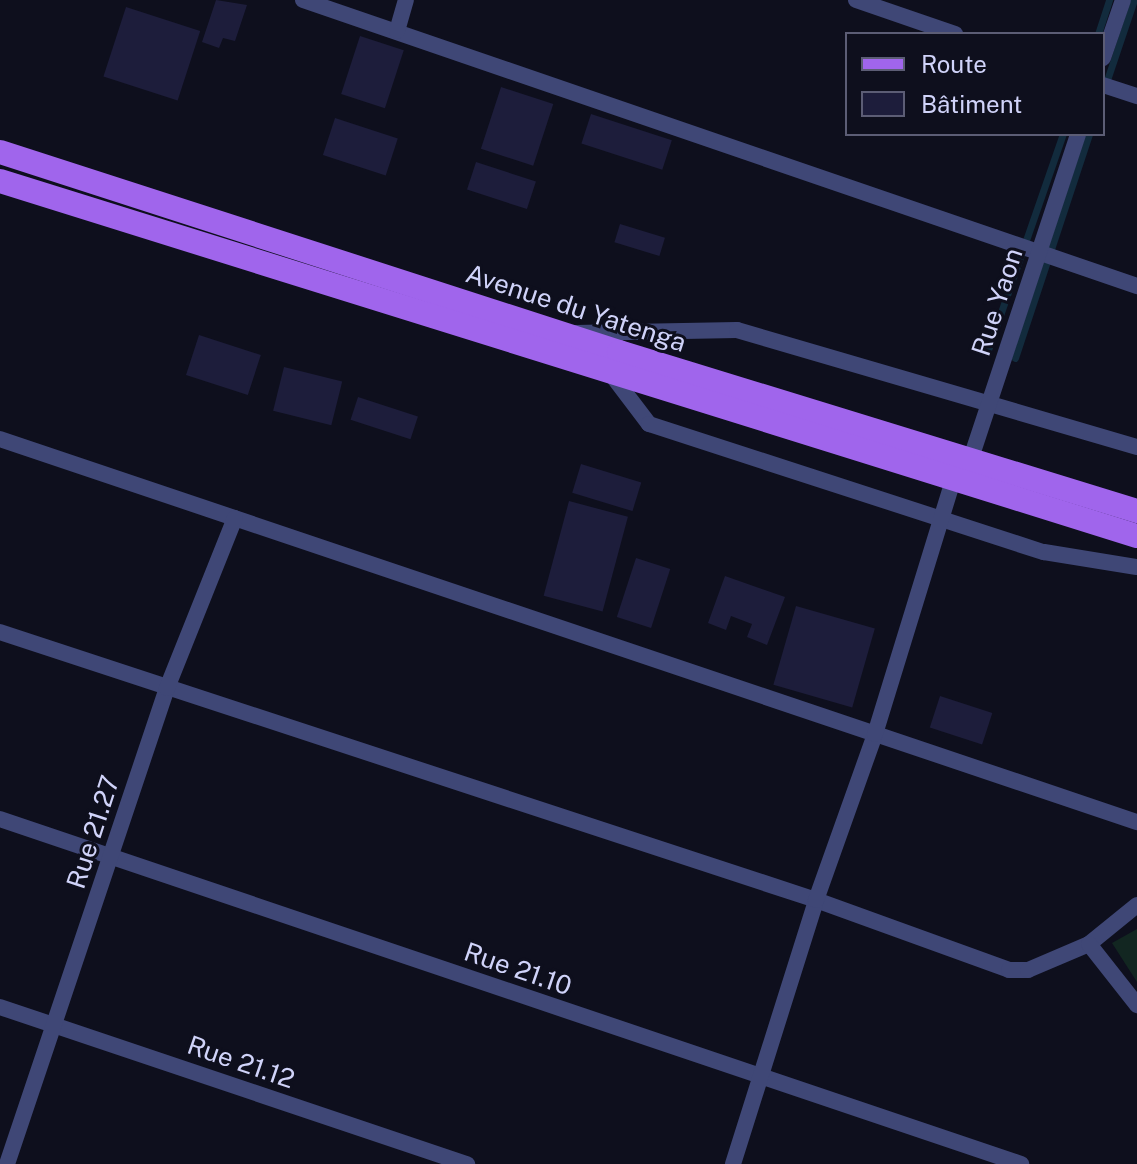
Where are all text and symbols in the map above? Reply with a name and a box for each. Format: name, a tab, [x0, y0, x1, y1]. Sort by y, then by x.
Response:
legend	[845, 32, 1105, 136]
text: Route	[921, 50, 987, 78]
text: Bâtiment	[921, 90, 1022, 118]
street label: Rue Yaon	[965, 244, 1029, 360]
street label: Avenue du Yatenga	[462, 258, 690, 358]
street label: Rue 21.27	[60, 772, 126, 892]
street label: Rue 21.10	[460, 936, 576, 1002]
street label: Rue 21.12	[183, 1029, 299, 1095]

